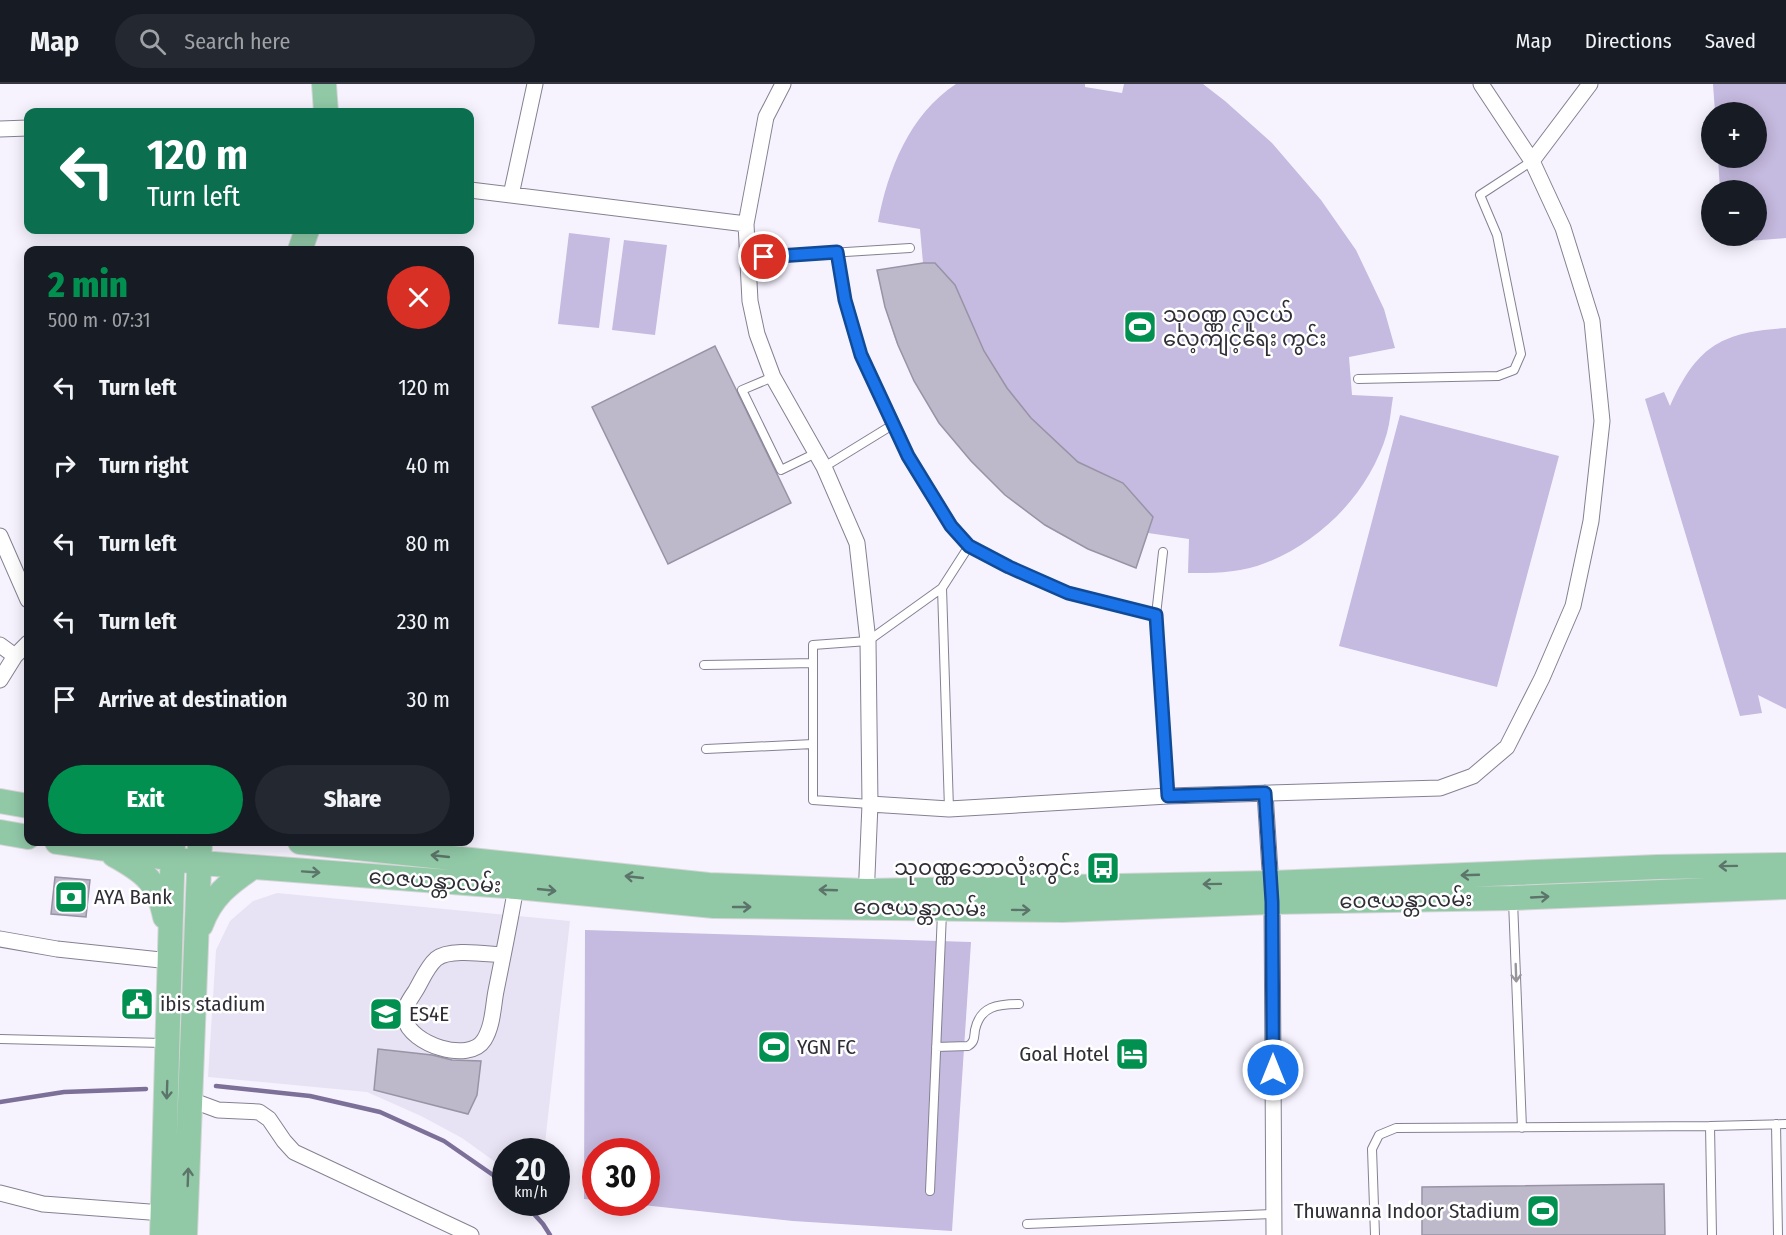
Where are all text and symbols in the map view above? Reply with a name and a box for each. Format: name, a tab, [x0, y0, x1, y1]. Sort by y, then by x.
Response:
search box	[115, 14, 535, 68]
text: Map	[30, 25, 79, 58]
icon: search	[136, 25, 169, 58]
text: Search here	[184, 28, 290, 55]
text: Map	[1515, 28, 1552, 54]
text: Directions	[1585, 28, 1672, 54]
text: Saved	[1705, 28, 1756, 54]
map controls	[1701, 102, 1767, 246]
button: +	[1701, 102, 1767, 168]
text: 120 m	[147, 130, 248, 180]
icon: left	[48, 132, 126, 210]
button: −	[1701, 180, 1767, 246]
text: Turn left	[147, 181, 240, 213]
pin	[738, 231, 789, 282]
icon: arrive	[747, 240, 780, 273]
text: 2 min	[48, 263, 128, 307]
button: close	[387, 266, 450, 329]
place label: သုဝဏ္ဏ လူငယ် လေ့ကျင့်ရေး ကွင်း	[1163, 299, 1326, 357]
text: 500 m · 07:31	[48, 308, 151, 332]
sports icon: သုဝဏ္ဏ လူငယ် လေ့ကျင့်ရေး ကွင်း	[1122, 309, 1158, 345]
icon: left	[48, 371, 81, 404]
text: Turn left	[99, 374, 177, 401]
text: 120 m	[398, 374, 450, 401]
icon: right	[48, 449, 81, 482]
text: Turn right	[99, 452, 188, 479]
text: 40 m	[406, 452, 450, 479]
icon: left	[48, 527, 81, 560]
text: Turn left	[99, 530, 177, 557]
text: 80 m	[405, 530, 450, 557]
icon: left	[48, 605, 81, 638]
text: Turn left	[99, 608, 177, 635]
text: 230 m	[397, 608, 450, 635]
icon: arrive	[48, 683, 81, 716]
text: Arrive at destination	[99, 686, 287, 713]
text: 30 m	[407, 686, 450, 713]
button: Exit	[48, 765, 243, 834]
button: Share	[255, 765, 450, 834]
one-way arrow	[430, 850, 450, 861]
bus stop icon: သုဝဏ္ဏဘောလုံးကွင်း	[1085, 850, 1121, 886]
place label: သုဝဏ္ဏဘောလုံးကွင်း	[894, 852, 1080, 885]
street label: ဝေဇယန္တာလမ်း	[367, 860, 502, 903]
one-way arrow	[1718, 860, 1738, 872]
one-way arrow	[301, 866, 321, 877]
one-way arrow	[1460, 869, 1480, 880]
one-way arrow	[624, 871, 644, 882]
bank icon: AYA Bank	[53, 879, 89, 915]
one-way arrow	[1203, 879, 1223, 890]
street label: ဝေဇယန္တာလမ်း	[1339, 883, 1473, 918]
place label: AYA Bank	[94, 884, 172, 910]
one-way arrow	[819, 884, 839, 895]
one-way arrow	[537, 885, 557, 896]
street label: ဝေဇယန္တာလမ်း	[853, 891, 987, 926]
one-way arrow	[1530, 891, 1550, 902]
one-way arrow	[731, 901, 751, 913]
one-way arrow	[1010, 904, 1030, 916]
one-way arrow	[1510, 963, 1521, 983]
public building icon: ibis stadium	[119, 986, 155, 1022]
place label: ibis stadium	[160, 991, 265, 1017]
school or university icon: ES4E	[368, 996, 404, 1032]
place label: ES4E	[409, 1001, 449, 1027]
sports icon: YGN FC	[756, 1029, 792, 1065]
place label: YGN FC	[797, 1034, 856, 1060]
hotel icon: Goal Hotel	[1114, 1036, 1150, 1072]
position arrow	[1241, 1038, 1305, 1102]
place label: Goal Hotel	[1019, 1041, 1109, 1067]
one-way arrow	[161, 1079, 173, 1099]
speed limit sign: 30	[582, 1138, 660, 1216]
text: 20	[516, 1152, 546, 1188]
one-way arrow	[182, 1167, 193, 1187]
text: km/h	[514, 1183, 548, 1201]
sports icon: Thuwanna Indoor Stadium	[1525, 1193, 1561, 1229]
place label: Thuwanna Indoor Stadium	[1294, 1198, 1520, 1224]

